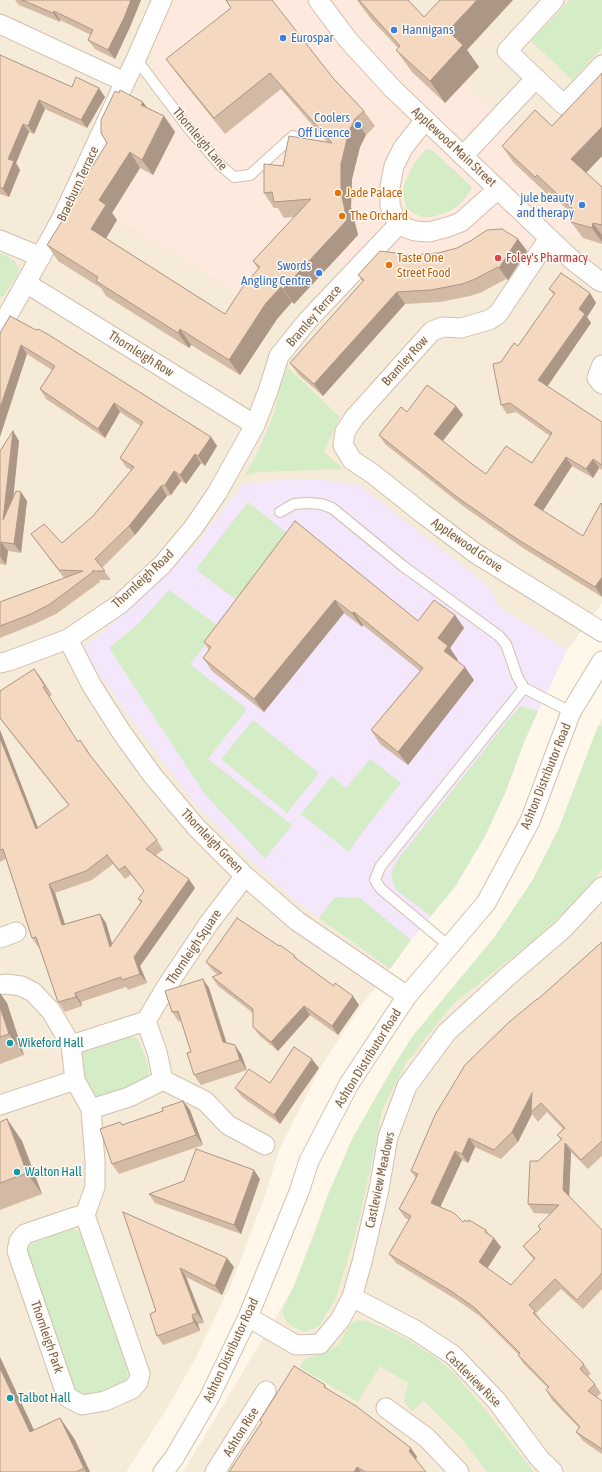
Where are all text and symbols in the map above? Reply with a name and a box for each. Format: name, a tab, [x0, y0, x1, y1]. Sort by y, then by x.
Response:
place label: Hannigans	[402, 22, 453, 38]
marker: Hannigans	[389, 25, 399, 35]
place label: Eurospar	[291, 30, 333, 46]
marker: Eurospar	[278, 33, 288, 43]
street label: Thornleigh Lane	[169, 104, 231, 174]
street label: Applewood Main Street	[408, 104, 500, 190]
place label: Coolers Off Licence	[298, 110, 350, 141]
marker: Coolers Off Licence	[353, 120, 363, 130]
street label: Braeburn Terrace	[54, 144, 102, 224]
place label: Jade Palace	[346, 185, 402, 201]
marker: Jade Palace	[333, 188, 343, 198]
place label: jule beauty and therapy	[517, 190, 574, 221]
marker: jule beauty and therapy	[577, 200, 587, 210]
place label: The Orchard	[350, 208, 408, 224]
marker: The Orchard	[337, 211, 347, 221]
place label: Taste One Street Food	[397, 250, 451, 281]
place label: Foley's Pharmacy	[506, 250, 588, 266]
marker: Foley's Pharmacy	[493, 253, 503, 263]
place label: Swords Angling Centre	[241, 258, 311, 289]
marker: Taste One Street Food	[384, 260, 394, 270]
marker: Swords Angling Centre	[314, 268, 324, 278]
street label: Bramley Terrace	[283, 282, 345, 350]
street label: Thornleigh Row	[105, 328, 177, 380]
street label: Bramley Row	[379, 333, 431, 389]
street label: Applewood Grove	[428, 515, 506, 575]
street label: Thornleigh Road	[109, 546, 177, 612]
street label: Ashton Distributor Road	[518, 721, 574, 831]
street label: Thornleigh Green	[178, 806, 246, 876]
street label: Thornleigh Square	[163, 906, 225, 988]
street label: Ashton Distributor Road	[331, 1006, 405, 1110]
place label: Wikeford Hall	[18, 1035, 84, 1051]
marker: Wikeford Hall	[5, 1038, 15, 1048]
street label: Castleview Meadows	[362, 1130, 398, 1230]
place label: Walton Hall	[25, 1164, 82, 1180]
marker: Walton Hall	[12, 1167, 22, 1177]
street label: Ashton Distributor Road	[200, 1295, 262, 1405]
street label: Thornleigh Park	[27, 1299, 67, 1375]
street label: Castleview Rise	[442, 1348, 504, 1410]
place label: Talbot Hall	[18, 1390, 71, 1406]
marker: Talbot Hall	[5, 1393, 15, 1403]
street label: Ashton Rise	[220, 1405, 262, 1459]

